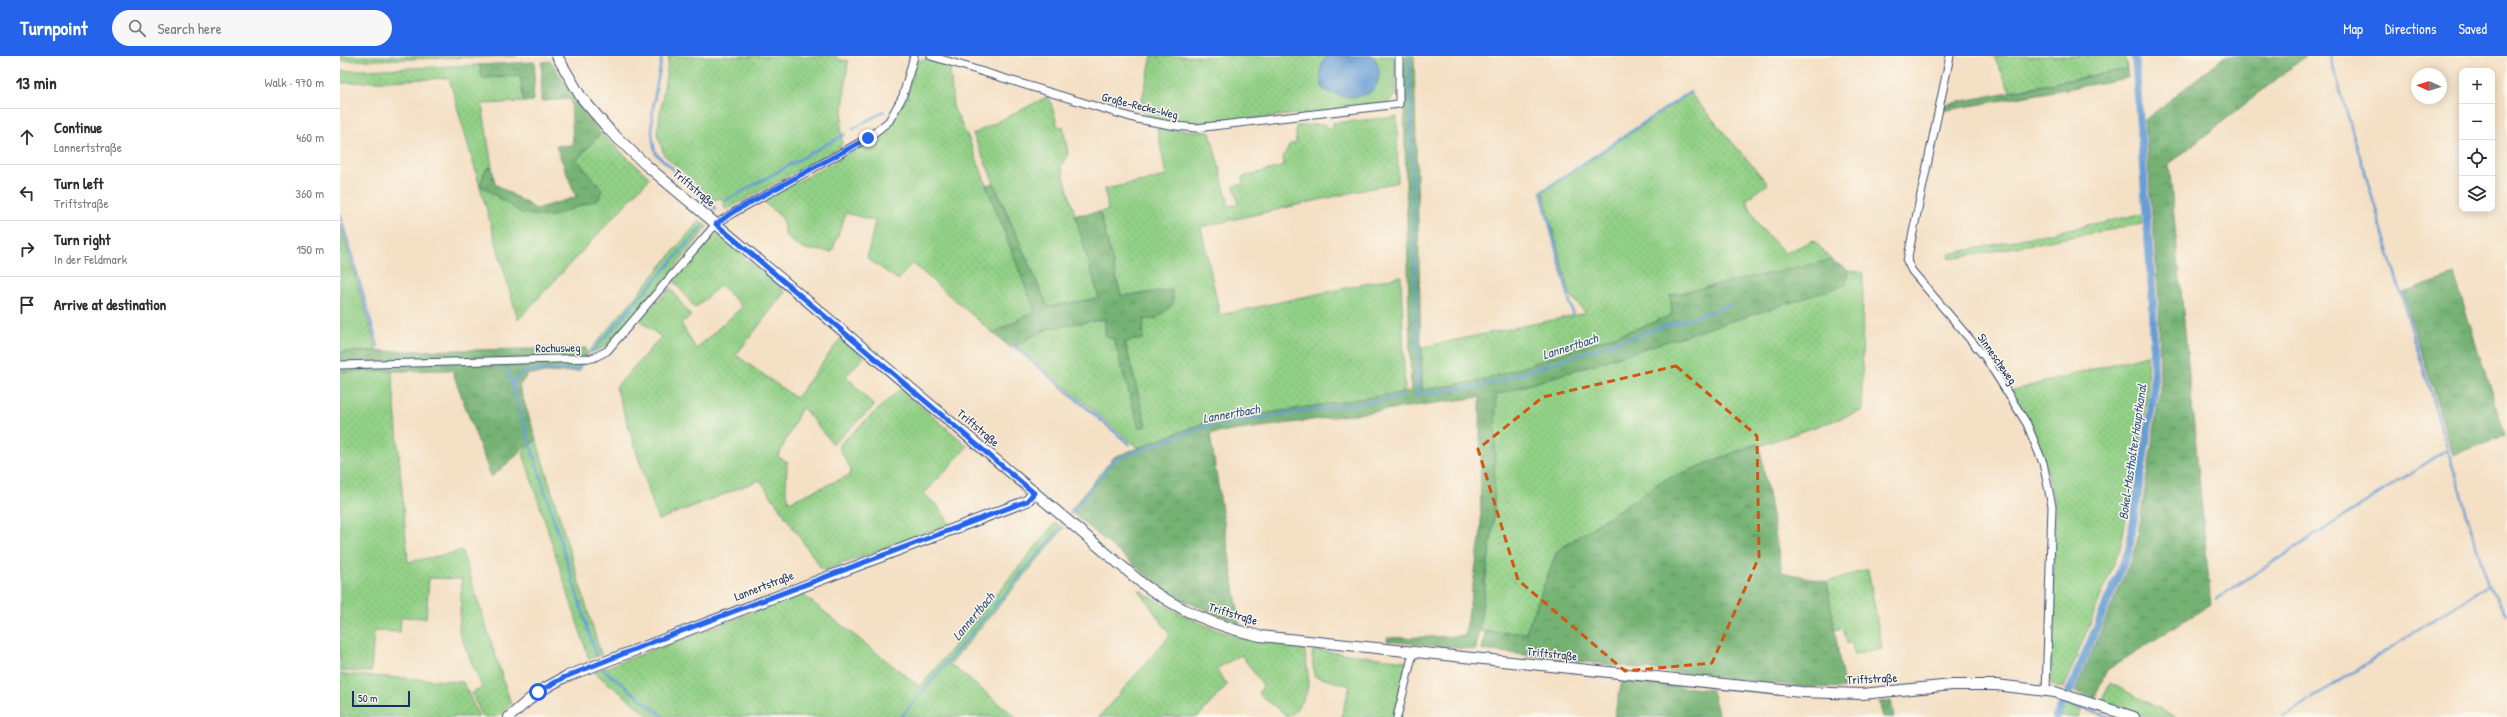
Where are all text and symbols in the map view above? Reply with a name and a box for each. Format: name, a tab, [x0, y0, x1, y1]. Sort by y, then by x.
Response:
search box	[112, 10, 392, 46]
text: Turnpoint	[20, 15, 88, 41]
icon: search	[126, 17, 148, 39]
text: Search here	[158, 18, 222, 39]
text: Map	[2343, 19, 2363, 38]
text: Directions	[2385, 19, 2436, 38]
text: Saved	[2458, 19, 2487, 38]
north arrow	[2411, 68, 2447, 104]
map controls	[2459, 68, 2495, 212]
button: +	[2459, 68, 2495, 104]
text: 13 min	[16, 71, 57, 94]
text: Walk · 970 m	[265, 73, 324, 91]
street label: Große-Recke-Weg	[1100, 88, 1180, 123]
button: −	[2459, 104, 2495, 140]
text: Continue	[54, 117, 102, 138]
icon: ahead	[16, 126, 38, 148]
text: 460 m	[296, 128, 324, 146]
route end	[859, 129, 877, 147]
text: Lannertstraße	[54, 138, 122, 156]
button: locate	[2459, 140, 2495, 176]
street label: Triftstraße	[669, 165, 719, 211]
text: Turn left	[54, 173, 104, 194]
button: layers	[2459, 176, 2495, 212]
icon: left	[16, 182, 38, 204]
text: 360 m	[295, 184, 324, 202]
text: Triftstraße	[54, 194, 109, 212]
text: Turn right	[54, 229, 110, 250]
icon: right	[16, 238, 38, 260]
text: 150 m	[296, 240, 324, 258]
text: In der Feldmark	[54, 250, 127, 268]
icon: arrive	[16, 294, 38, 316]
text: Arrive at destination	[54, 294, 166, 315]
water label: Lannertbach	[1540, 328, 1601, 363]
street label: Sinnescheweg	[1974, 330, 2021, 388]
street label: Rochusweg	[535, 339, 581, 356]
water label: Bokel-Mastholter Hauptkanal	[2114, 383, 2151, 521]
water label: Lannertbach	[1201, 399, 1262, 427]
street label: Triftstraße	[953, 405, 1003, 451]
street label: Lannertstraße	[731, 566, 796, 605]
water label: Lannertbach	[948, 587, 999, 644]
street label: Triftstraße	[1206, 598, 1260, 629]
street label: Triftstraße	[1526, 642, 1578, 665]
street label: Triftstraße	[1846, 669, 1898, 688]
route start	[529, 683, 547, 701]
scale bar	[352, 689, 410, 708]
text: 50 m	[358, 691, 378, 705]

